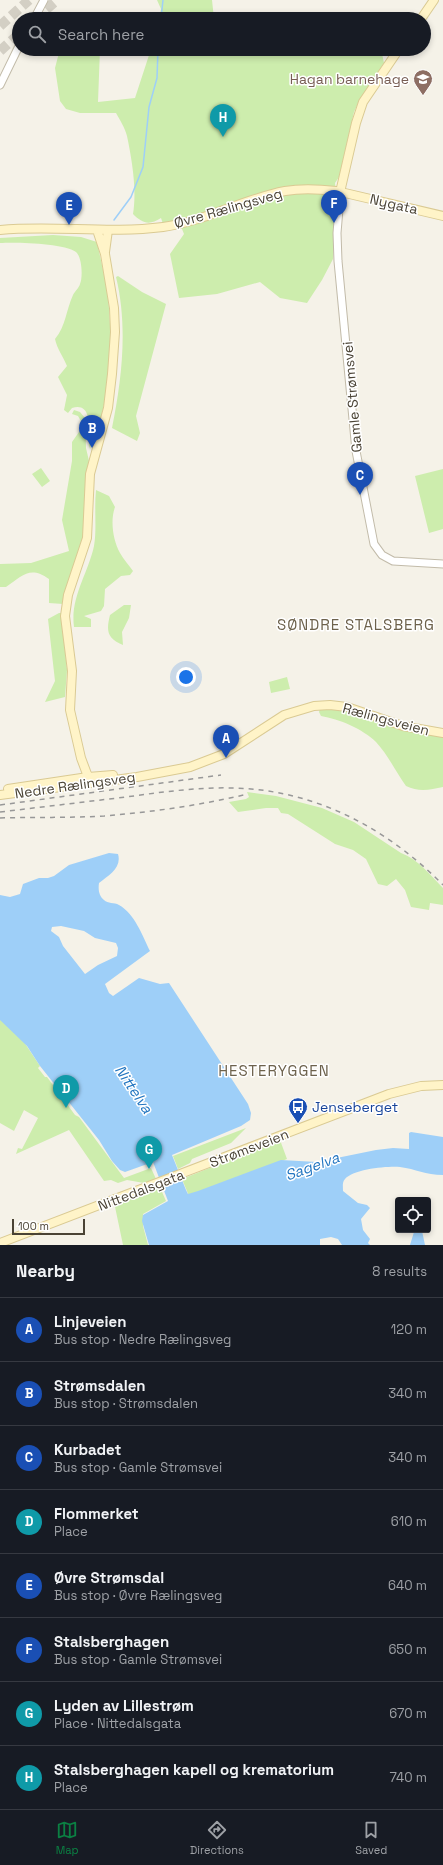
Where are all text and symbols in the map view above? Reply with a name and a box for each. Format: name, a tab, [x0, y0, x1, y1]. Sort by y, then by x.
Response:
search box	[12, 12, 431, 56]
icon: search	[26, 23, 48, 45]
text: Search here	[58, 25, 144, 44]
school or university icon: Hagan barnehage	[412, 68, 434, 96]
place label: Hagan barnehage	[290, 70, 409, 88]
pin: H	[210, 104, 236, 137]
street label: Øvre Rælingsveg	[172, 184, 284, 232]
pin: F	[321, 190, 347, 223]
street label: Nygata	[368, 190, 420, 218]
pin: E	[56, 192, 82, 225]
street label: Gamle Strømsvei	[338, 341, 366, 453]
pin: B	[79, 415, 105, 448]
pin: C	[347, 462, 373, 495]
district label: SØNDRE STALSBERG	[277, 615, 435, 634]
your location	[176, 667, 196, 687]
street label: Rælingsveien	[341, 699, 431, 739]
pin: A	[213, 725, 239, 758]
street label: Nedre Rælingsveg	[14, 768, 136, 802]
water label: Nittelva	[111, 1061, 157, 1117]
district label: HESTERYGGEN	[218, 1061, 330, 1080]
pin: D	[53, 1075, 79, 1108]
bus stop icon: Jenseberget	[287, 1096, 309, 1124]
place label: Jenseberget	[312, 1098, 398, 1116]
street label: Strømsveien	[207, 1125, 291, 1171]
pin: G	[136, 1136, 162, 1169]
water label: Sagelva	[282, 1147, 342, 1185]
street label: Nittedalsgata	[95, 1165, 187, 1215]
map controls	[395, 1197, 431, 1233]
button: locate	[395, 1197, 431, 1233]
scale bar	[12, 1217, 85, 1236]
text: 100 m	[18, 1219, 49, 1233]
text: Nearby	[16, 1260, 75, 1282]
text: 8 results	[372, 1263, 427, 1280]
text: Linjeveien	[54, 1312, 126, 1331]
text: A	[25, 1321, 33, 1338]
text: 120 m	[391, 1321, 427, 1338]
text: Bus stop · Nedre Rælingsveg	[54, 1331, 231, 1348]
text: Strømsdalen	[54, 1376, 146, 1395]
text: B	[25, 1385, 33, 1402]
text: 340 m	[388, 1385, 427, 1402]
text: Bus stop · Strømsdalen	[54, 1395, 198, 1412]
text: Kurbadet	[54, 1440, 121, 1459]
text: C	[25, 1449, 33, 1466]
text: 340 m	[388, 1449, 427, 1466]
text: Bus stop · Gamle Strømsvei	[54, 1459, 222, 1476]
text: Flommerket	[54, 1504, 139, 1523]
text: D	[25, 1513, 33, 1530]
text: 610 m	[391, 1513, 427, 1530]
text: Place	[54, 1523, 88, 1540]
text: Øvre Strømsdal	[54, 1568, 164, 1587]
text: E	[25, 1577, 33, 1594]
text: 640 m	[388, 1577, 427, 1594]
text: Bus stop · Øvre Rælingsveg	[54, 1587, 222, 1604]
text: Stalsberghagen	[54, 1632, 169, 1651]
text: F	[26, 1641, 32, 1658]
text: 650 m	[388, 1641, 427, 1658]
text: Bus stop · Gamle Strømsvei	[54, 1651, 222, 1668]
text: Lyden av Lillestrøm	[54, 1696, 194, 1715]
text: G	[25, 1705, 33, 1722]
text: 670 m	[389, 1705, 427, 1722]
text: Place · Nittedalsgata	[54, 1715, 181, 1732]
text: Stalsberghagen kapell og krematorium	[54, 1760, 334, 1779]
text: H	[25, 1769, 33, 1786]
text: 740 m	[389, 1769, 427, 1786]
text: Place	[54, 1779, 88, 1796]
tab: Map	[56, 1819, 79, 1857]
tab: Directions	[190, 1819, 244, 1857]
tab: Saved	[355, 1819, 387, 1857]

